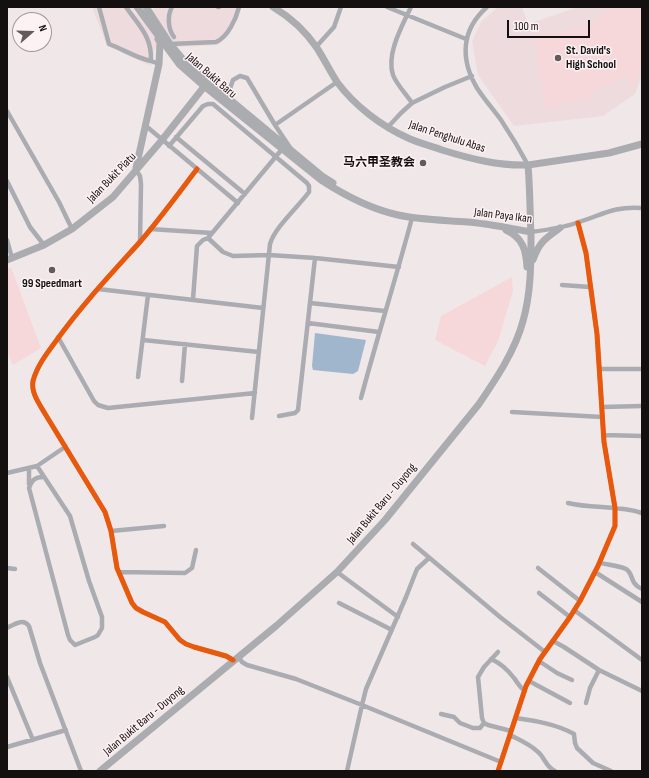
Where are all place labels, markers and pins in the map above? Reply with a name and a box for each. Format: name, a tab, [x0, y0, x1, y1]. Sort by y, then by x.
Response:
place label: St. David's High School	[566, 44, 616, 72]
marker: St. David's High School	[553, 53, 563, 63]
place label: 马六甲圣教会	[343, 156, 415, 170]
marker: 马六甲圣教会	[418, 158, 428, 168]
marker: 99 Speedmart	[47, 265, 57, 275]
place label: 99 Speedmart	[22, 277, 82, 291]

